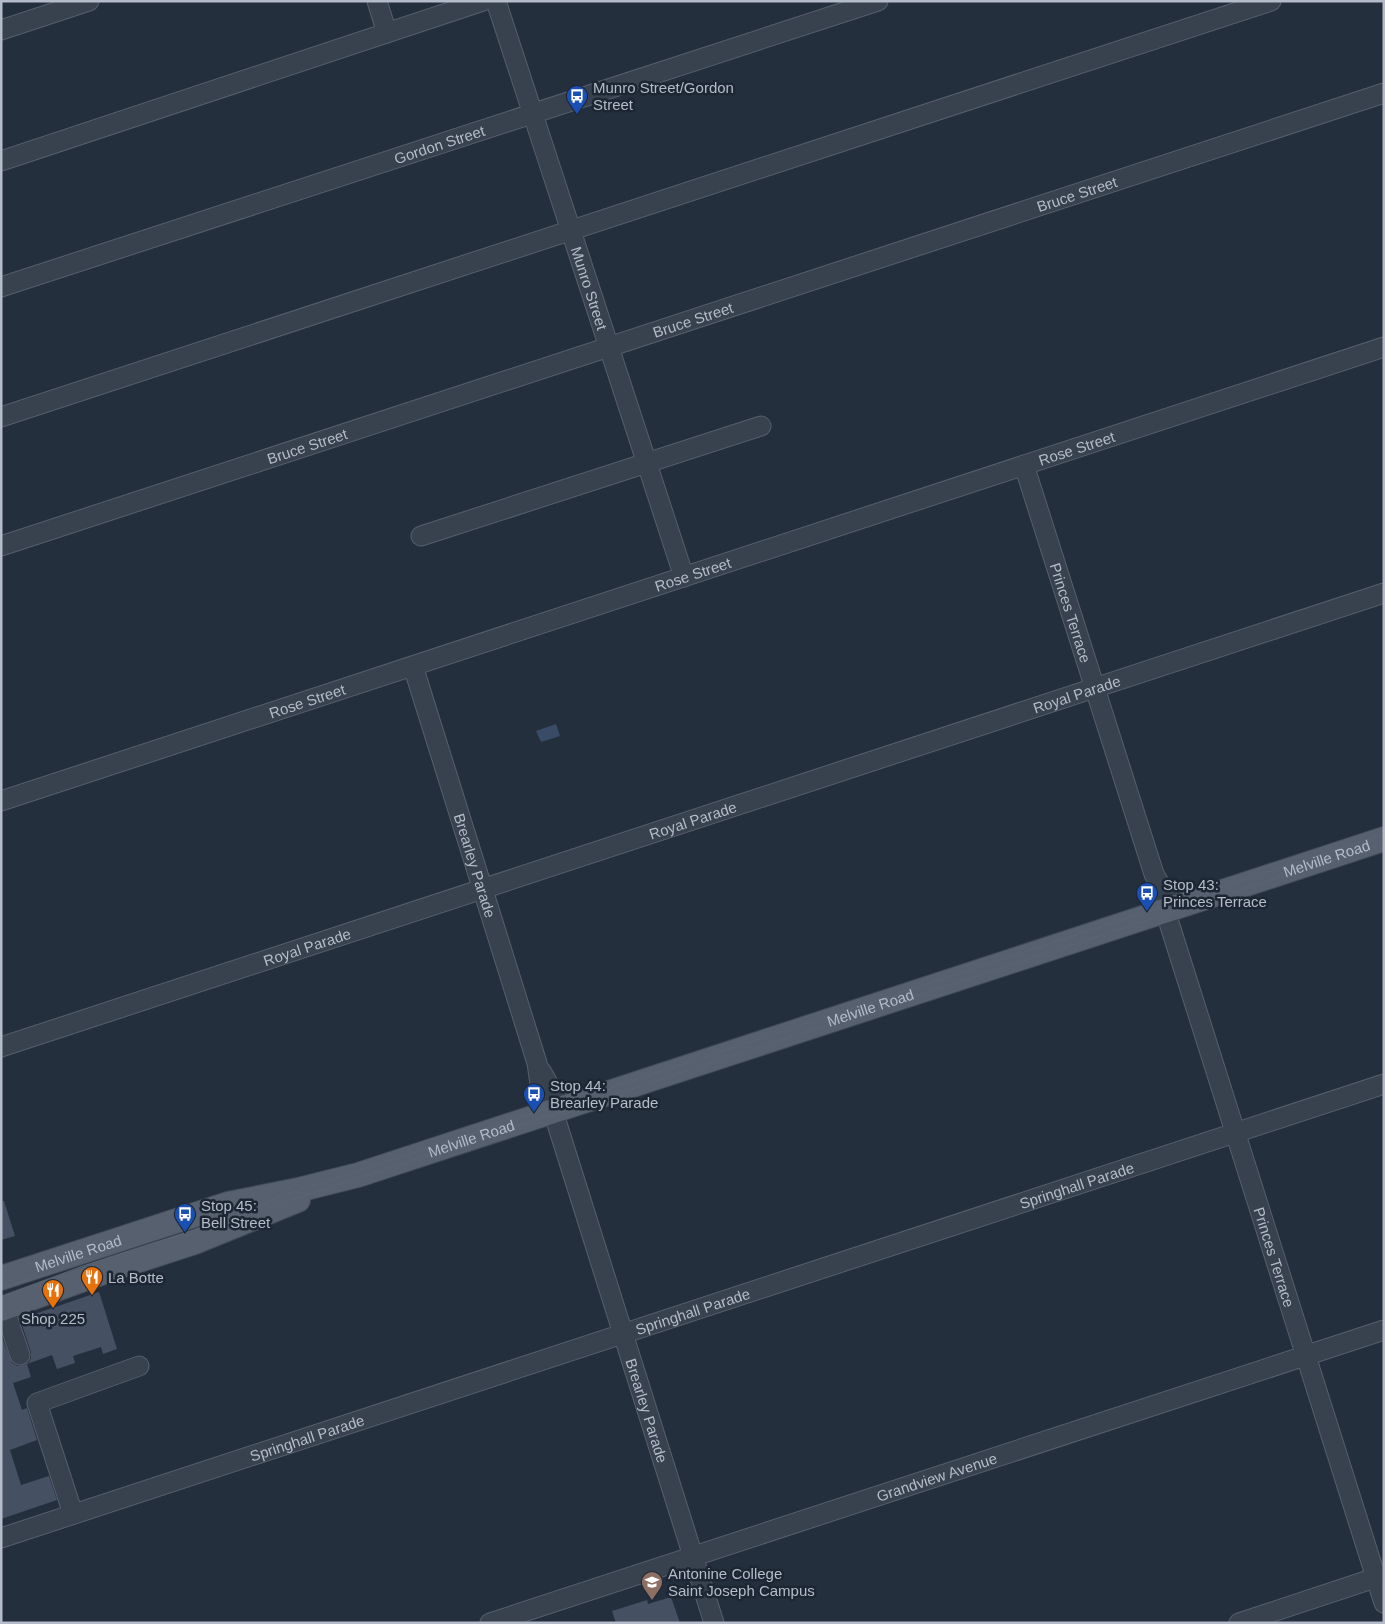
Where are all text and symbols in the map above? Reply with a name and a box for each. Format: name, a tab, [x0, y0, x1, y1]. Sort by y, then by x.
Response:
place label: Munro Street/Gordon Street	[593, 79, 734, 113]
bus stop icon: Munro Street/Gordon Street	[565, 84, 589, 115]
street label: Gordon Street	[392, 121, 488, 167]
street label: Bruce Street	[1034, 172, 1120, 215]
street label: Munro Street	[568, 244, 612, 333]
street label: Bruce Street	[651, 298, 736, 340]
street label: Bruce Street	[265, 424, 350, 467]
street label: Rose Street	[1036, 427, 1118, 468]
street label: Rose Street	[652, 553, 734, 594]
street label: Princes Terrace	[1047, 561, 1095, 665]
street label: Royal Parade	[1031, 672, 1122, 716]
street label: Rose Street	[267, 680, 348, 721]
street label: Royal Parade	[647, 798, 739, 842]
street label: Brearley Parade	[451, 811, 500, 920]
street label: Melville Road	[1281, 836, 1372, 880]
place label: Stop 43: Princes Terrace	[1163, 876, 1267, 910]
bus stop icon: Stop 43: Princes Terrace	[1135, 881, 1159, 912]
street label: Royal Parade	[261, 924, 353, 969]
street label: Melville Road	[825, 985, 916, 1029]
place label: Stop 44: Brearley Parade	[550, 1077, 658, 1111]
bus stop icon: Stop 44: Brearley Parade	[522, 1082, 546, 1113]
street label: Melville Road	[426, 1116, 517, 1160]
street label: Springhall Parade	[1017, 1158, 1136, 1212]
place label: Stop 45: Bell Street	[201, 1197, 271, 1231]
bus stop icon: Stop 45: Bell Street	[173, 1202, 197, 1233]
street label: Princes Terrace	[1251, 1205, 1298, 1309]
street label: Melville Road	[33, 1231, 123, 1275]
restaurant icon: La Botte	[80, 1265, 104, 1296]
place label: La Botte	[108, 1269, 164, 1286]
restaurant icon: Shop 225	[41, 1278, 65, 1309]
street label: Springhall Parade	[633, 1284, 752, 1338]
place label: Shop 225	[21, 1310, 85, 1327]
street label: Brearley Parade	[623, 1356, 672, 1465]
street label: Springhall Parade	[248, 1411, 366, 1464]
street label: Grandview Avenue	[874, 1449, 999, 1504]
place label: Antonine College Saint Joseph Campus	[668, 1565, 815, 1599]
school or university icon: Antonine College Saint Joseph Campus	[640, 1570, 664, 1601]

